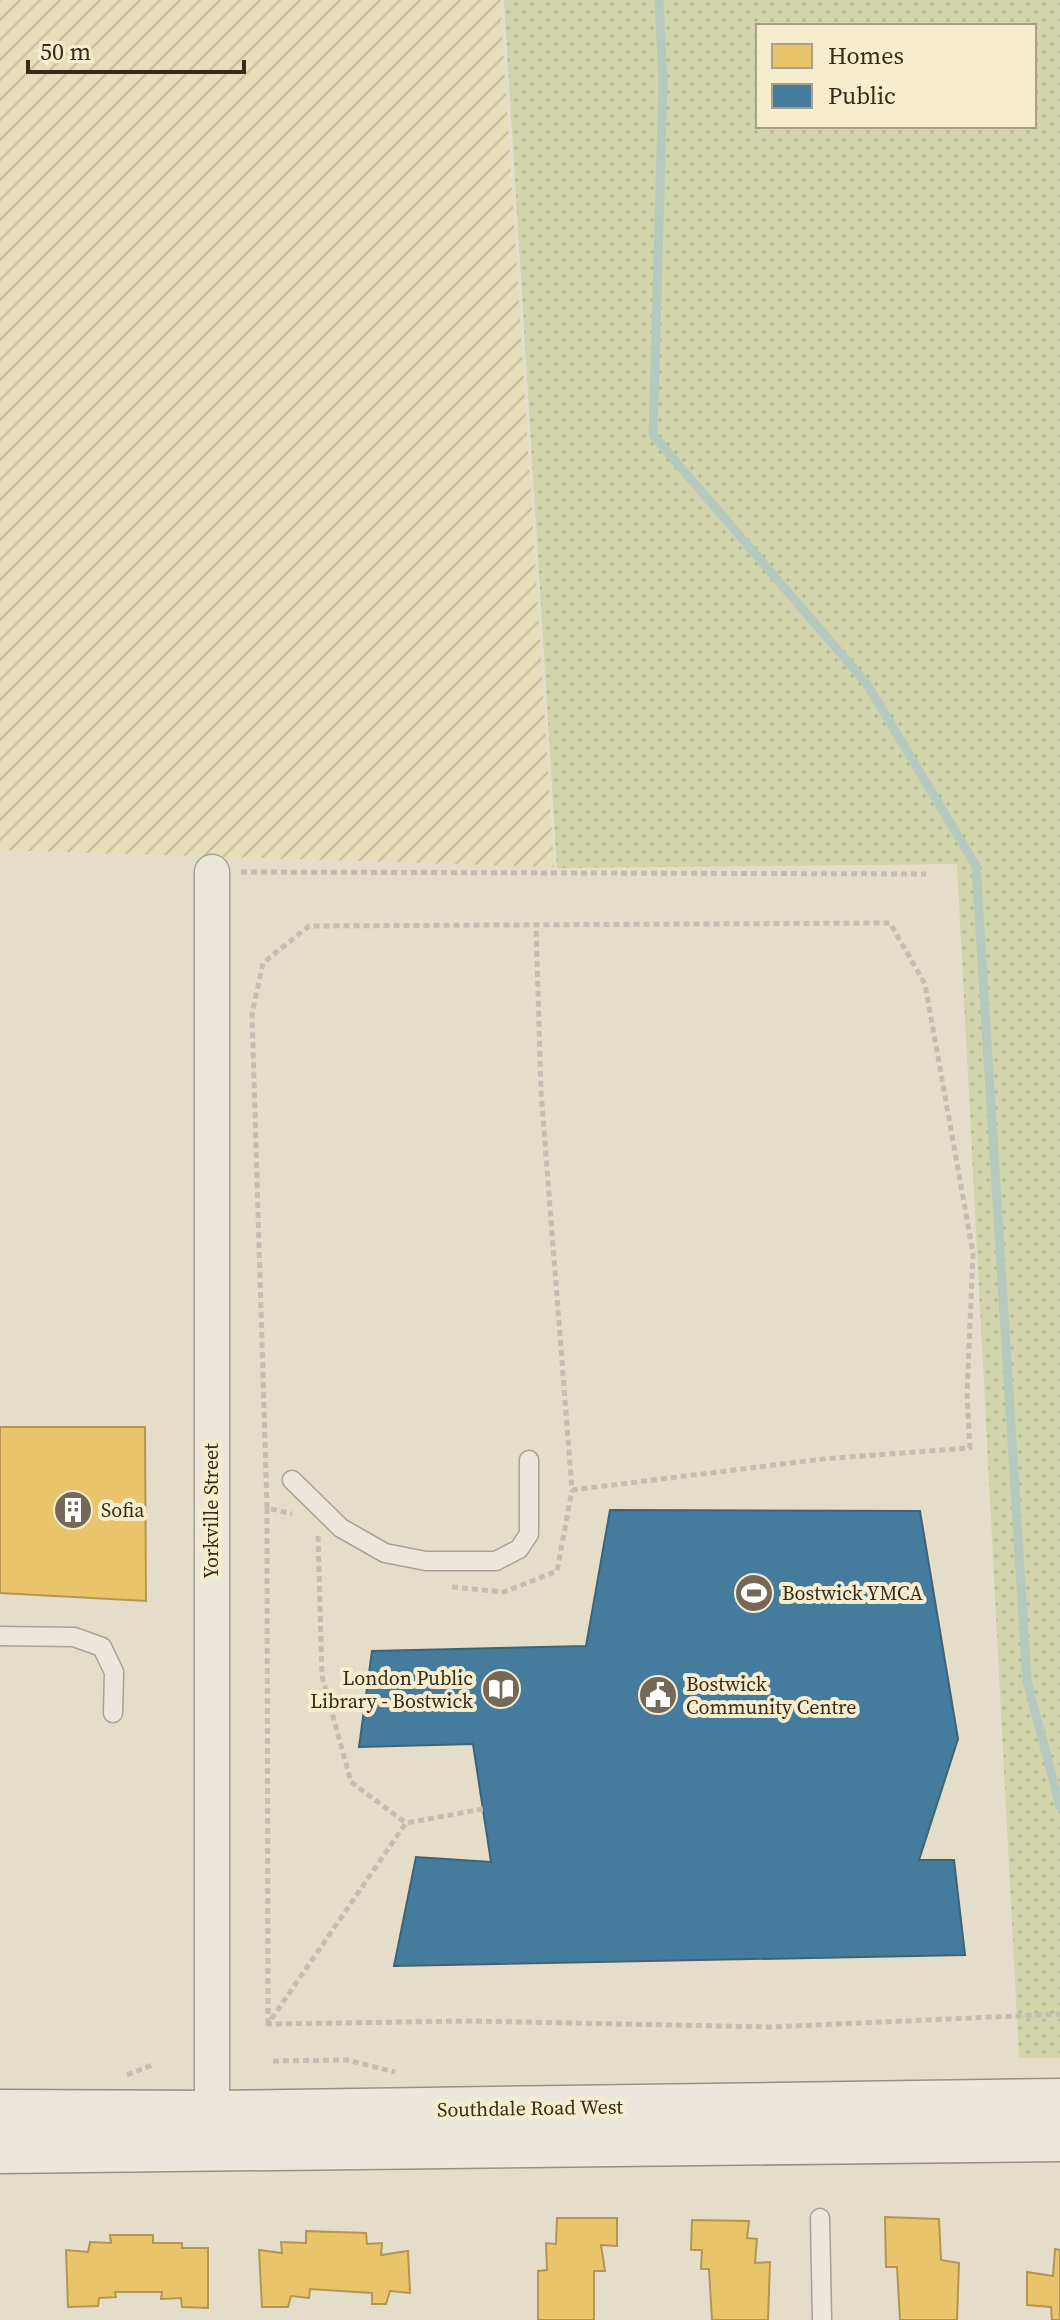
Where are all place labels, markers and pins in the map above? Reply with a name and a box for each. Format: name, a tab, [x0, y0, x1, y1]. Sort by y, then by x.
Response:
building icon: Sofia	[52, 1489, 94, 1531]
place label: Sofia	[101, 1496, 145, 1524]
sports icon: Bostwick YMCA	[733, 1572, 775, 1614]
place label: Bostwick YMCA	[782, 1579, 924, 1607]
place label: London Public Library - Bostwick	[310, 1664, 473, 1715]
library icon: London Public Library - Bostwick	[480, 1668, 522, 1710]
place label: Bostwick Community Centre	[686, 1670, 856, 1721]
public building icon: Bostwick Community Centre	[637, 1674, 679, 1716]

